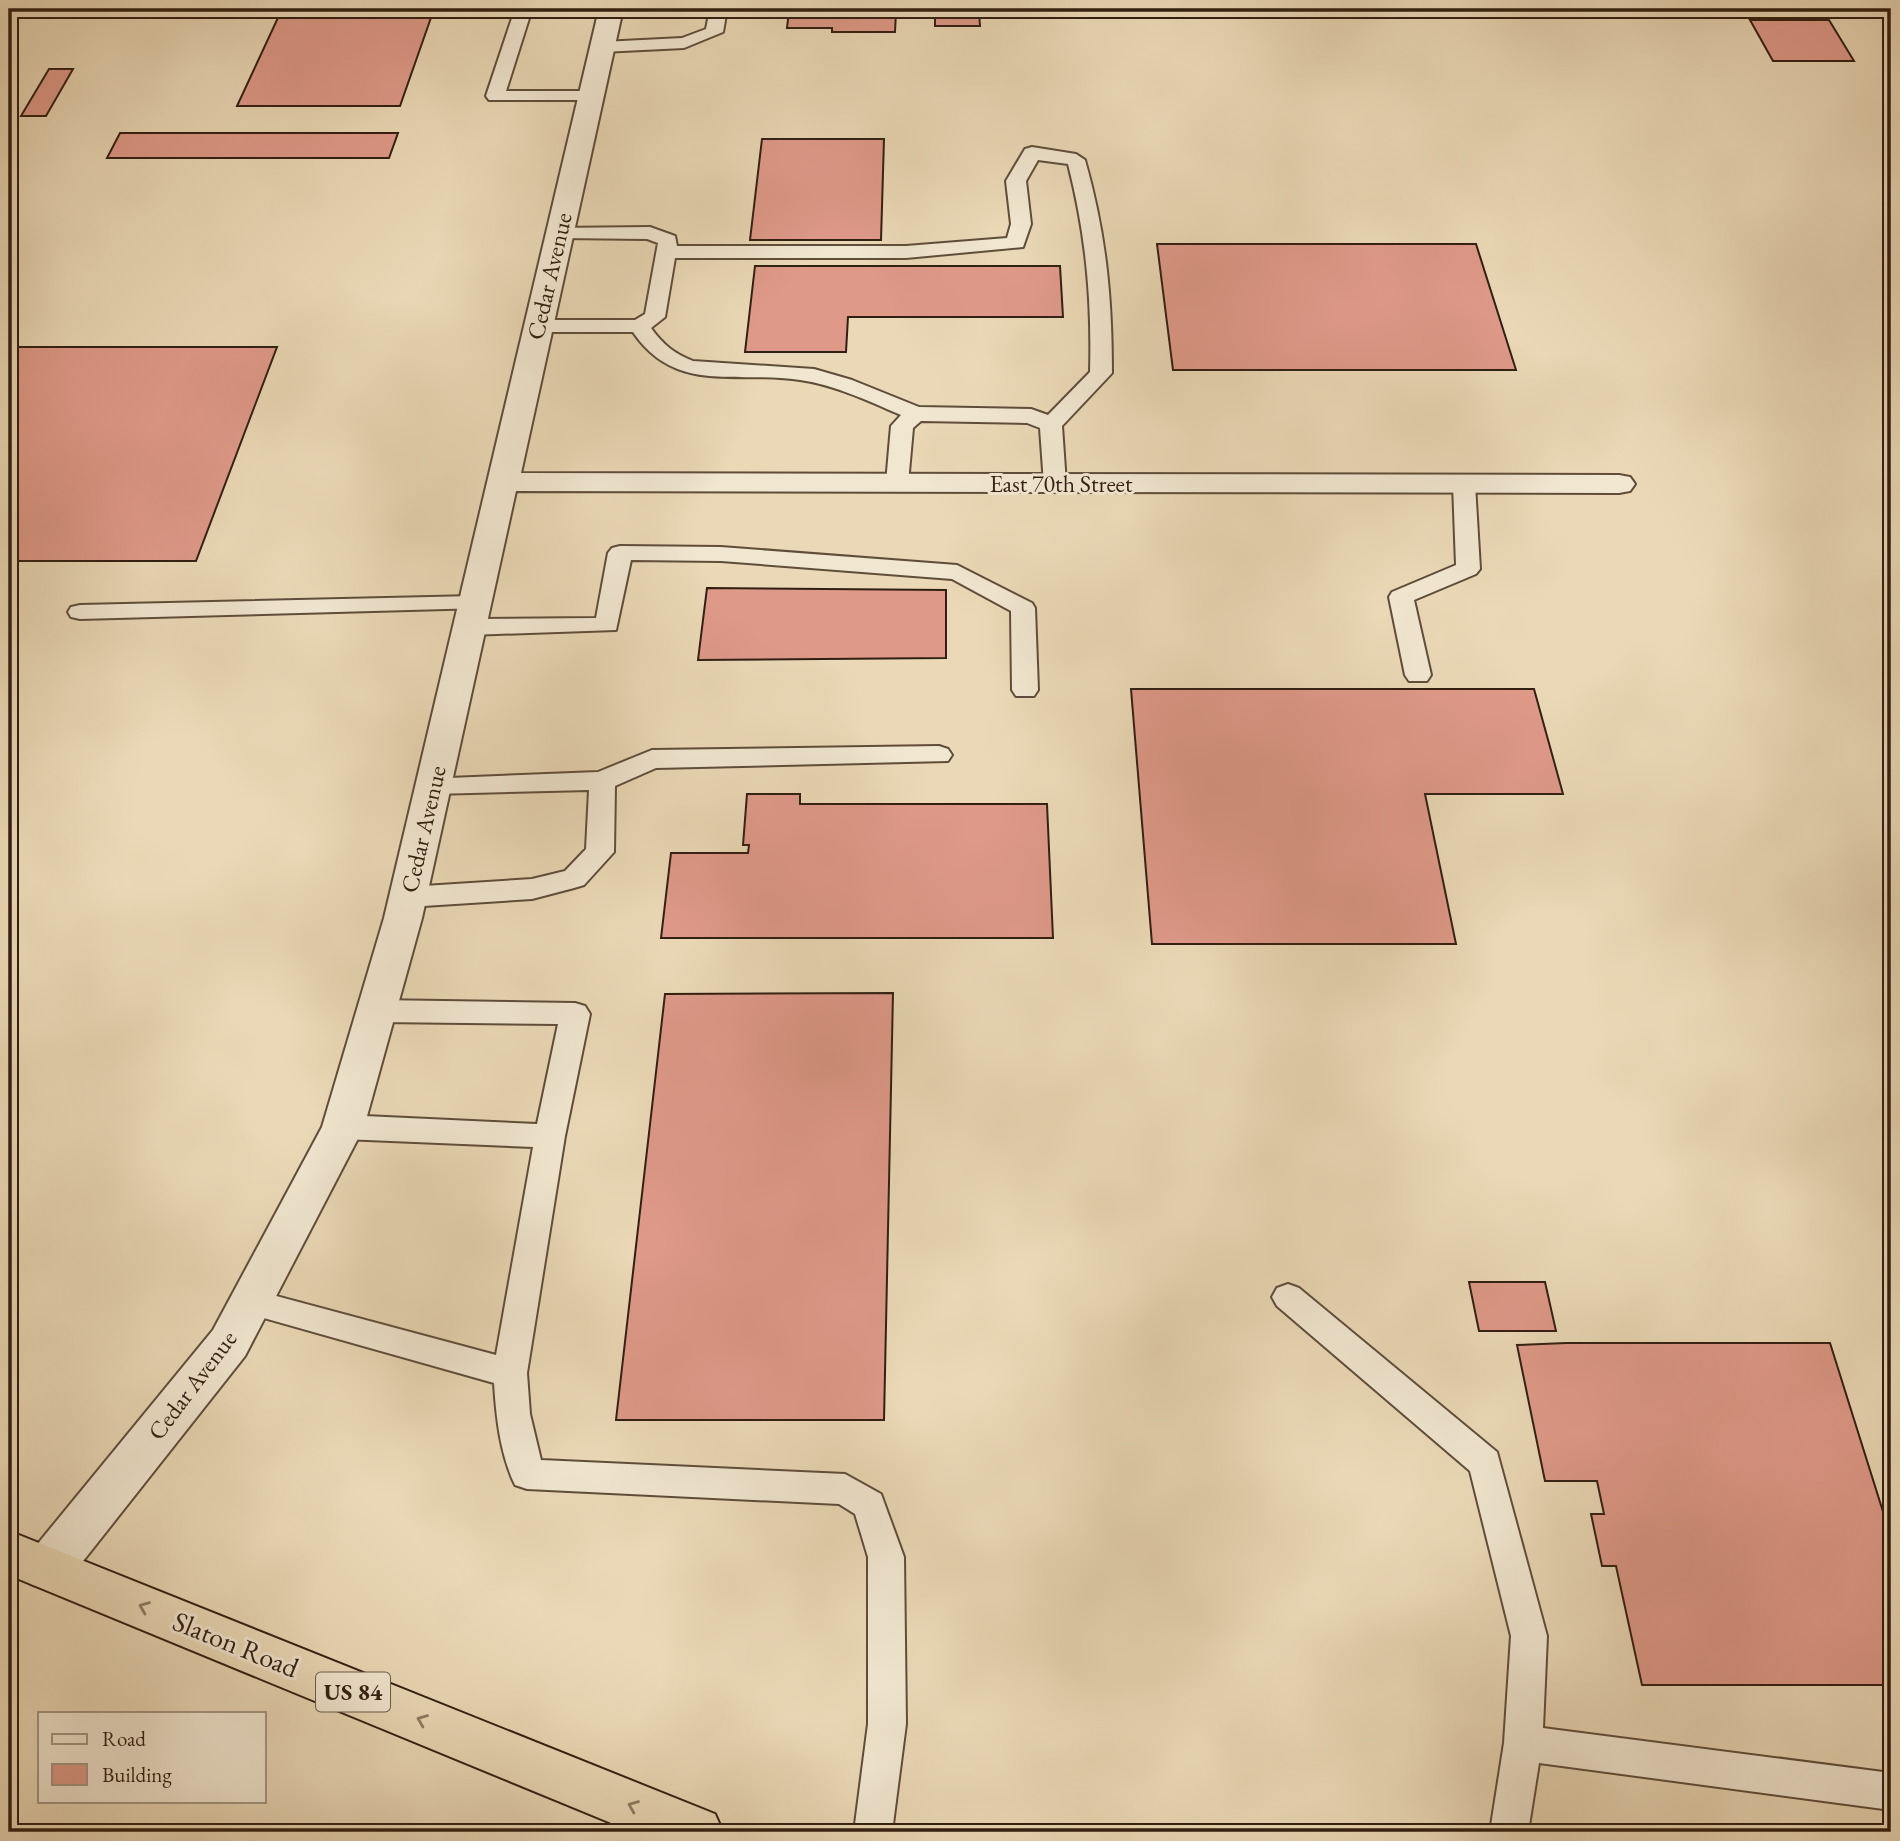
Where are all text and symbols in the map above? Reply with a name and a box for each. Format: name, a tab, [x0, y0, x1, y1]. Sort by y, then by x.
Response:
street label: Cedar Avenue	[519, 209, 579, 343]
street label: East 70th Street	[989, 468, 1133, 499]
street label: Cedar Avenue	[393, 762, 453, 896]
street label: Cedar Avenue	[141, 1324, 243, 1446]
one-way arrow	[138, 1601, 150, 1615]
street label: Slaton Road	[168, 1602, 305, 1686]
road number: US 84	[316, 1672, 390, 1712]
legend	[38, 1712, 266, 1802]
one-way arrow	[417, 1715, 429, 1729]
text: Road	[102, 1725, 146, 1752]
text: Building	[102, 1761, 172, 1788]
one-way arrow	[628, 1801, 640, 1815]

